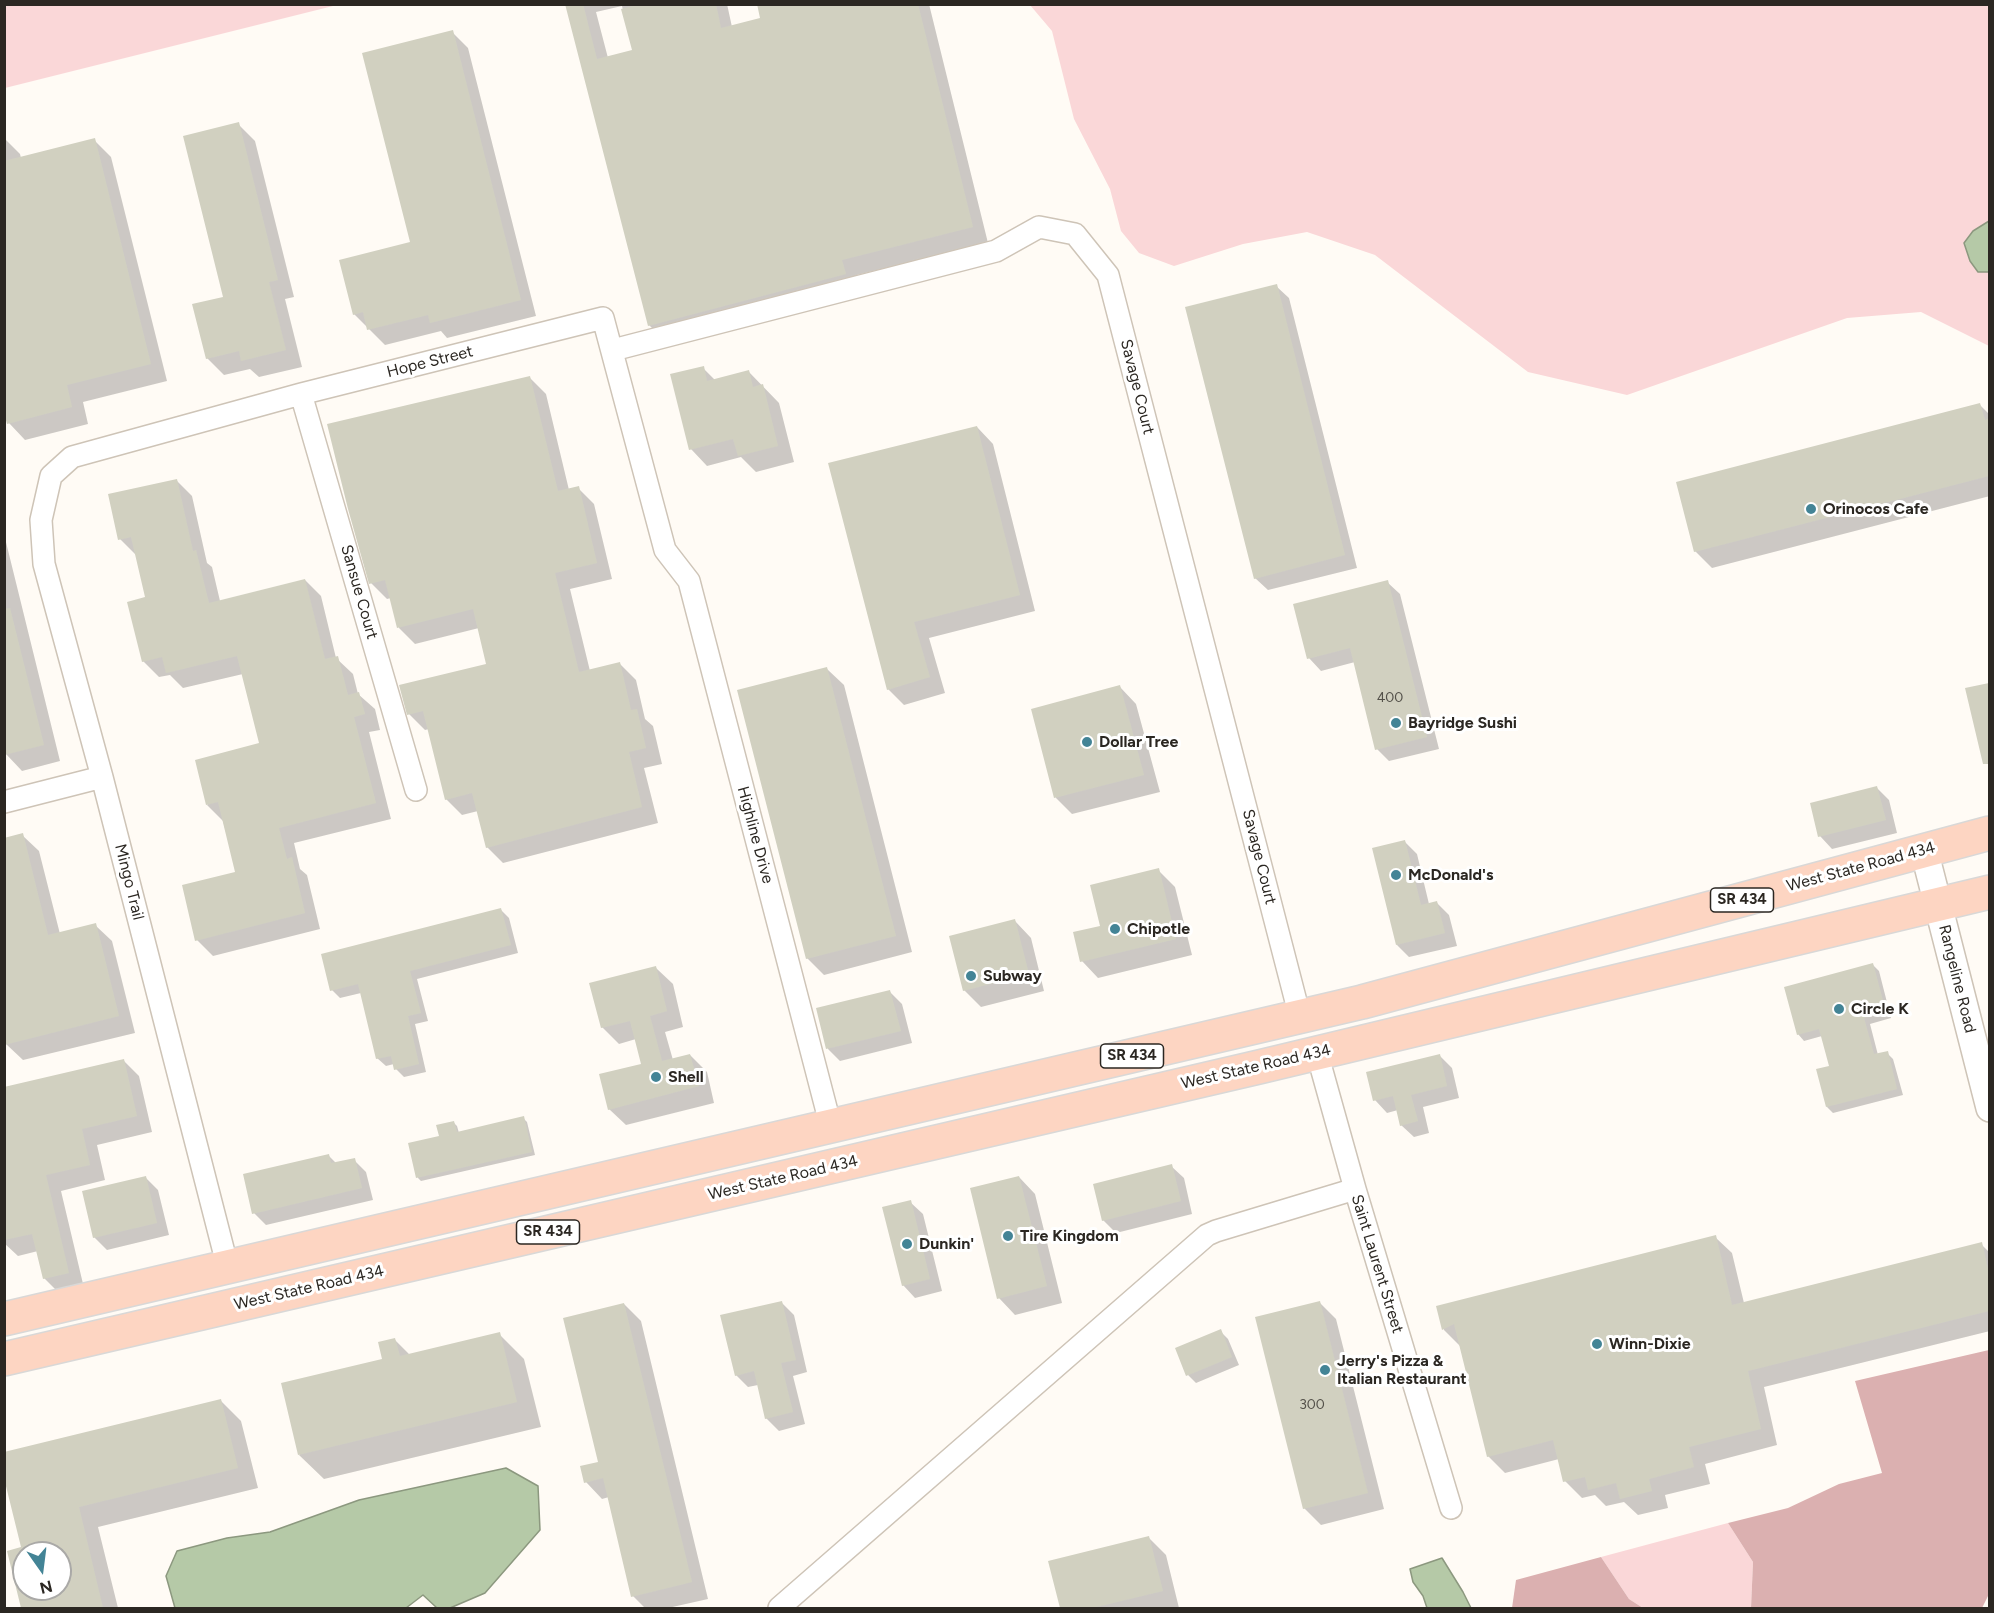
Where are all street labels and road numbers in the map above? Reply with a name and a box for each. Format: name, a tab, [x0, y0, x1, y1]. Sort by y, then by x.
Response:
street label: Savage Court	[1116, 337, 1158, 437]
street label: Hope Street	[385, 342, 475, 382]
street label: Sansue Court	[336, 543, 382, 641]
street label: Highline Drive	[733, 784, 777, 886]
street label: Savage Court	[1238, 807, 1280, 907]
street label: West State Road 434	[1785, 838, 1937, 896]
street label: Mingo Trail	[110, 842, 148, 922]
road number: SR 434	[1710, 888, 1774, 912]
street label: Rangeline Road	[1934, 923, 1980, 1035]
street label: West State Road 434	[1179, 1040, 1333, 1094]
road number: SR 434	[1100, 1044, 1164, 1068]
street label: West State Road 434	[706, 1151, 860, 1205]
street label: Saint Laurent Street	[1347, 1192, 1407, 1336]
road number: SR 434	[516, 1220, 580, 1244]
street label: West State Road 434	[232, 1261, 386, 1315]

